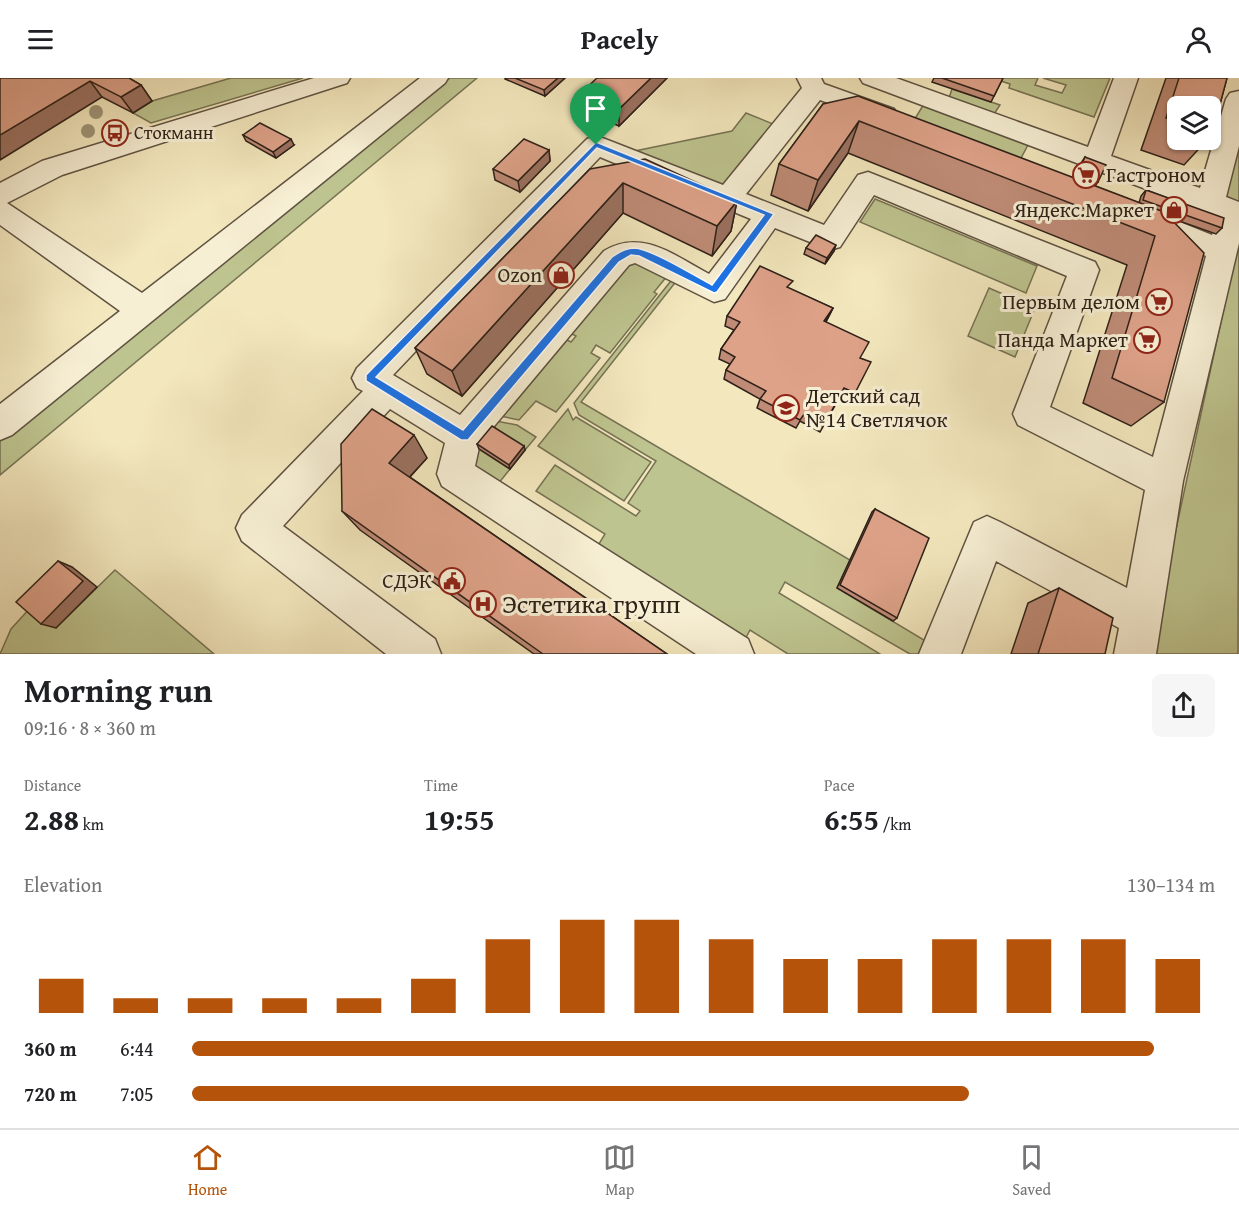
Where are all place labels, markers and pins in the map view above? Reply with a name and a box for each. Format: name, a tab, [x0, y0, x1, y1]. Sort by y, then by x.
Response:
pin	[570, 83, 621, 145]
bus stop icon: Стокманн	[100, 118, 130, 148]
place label: Стокманн	[134, 119, 213, 146]
place label: Гастроном	[1106, 159, 1206, 190]
supermarket icon: Гастроном	[1071, 160, 1101, 190]
place label: Яндекс.Маркет	[1013, 194, 1154, 225]
shop icon: Яндекс.Маркет	[1159, 195, 1189, 225]
place label: Ozon	[498, 259, 542, 290]
shop icon: Ozon	[546, 260, 576, 290]
place label: Первым делом	[1002, 286, 1140, 317]
supermarket icon: Первым делом	[1144, 287, 1174, 317]
place label: Панда Маркет	[997, 324, 1128, 355]
supermarket icon: Панда Маркет	[1132, 325, 1162, 355]
place label: Детский сад №14 Светлячок	[805, 380, 947, 435]
school or university icon: Детский сад №14 Светлячок	[771, 393, 801, 423]
place label: СДЭК	[382, 565, 432, 596]
public building icon: СДЭК	[437, 566, 467, 596]
place label: Эстетика групп	[502, 584, 680, 623]
hospital icon: Эстетика групп	[468, 589, 498, 619]

